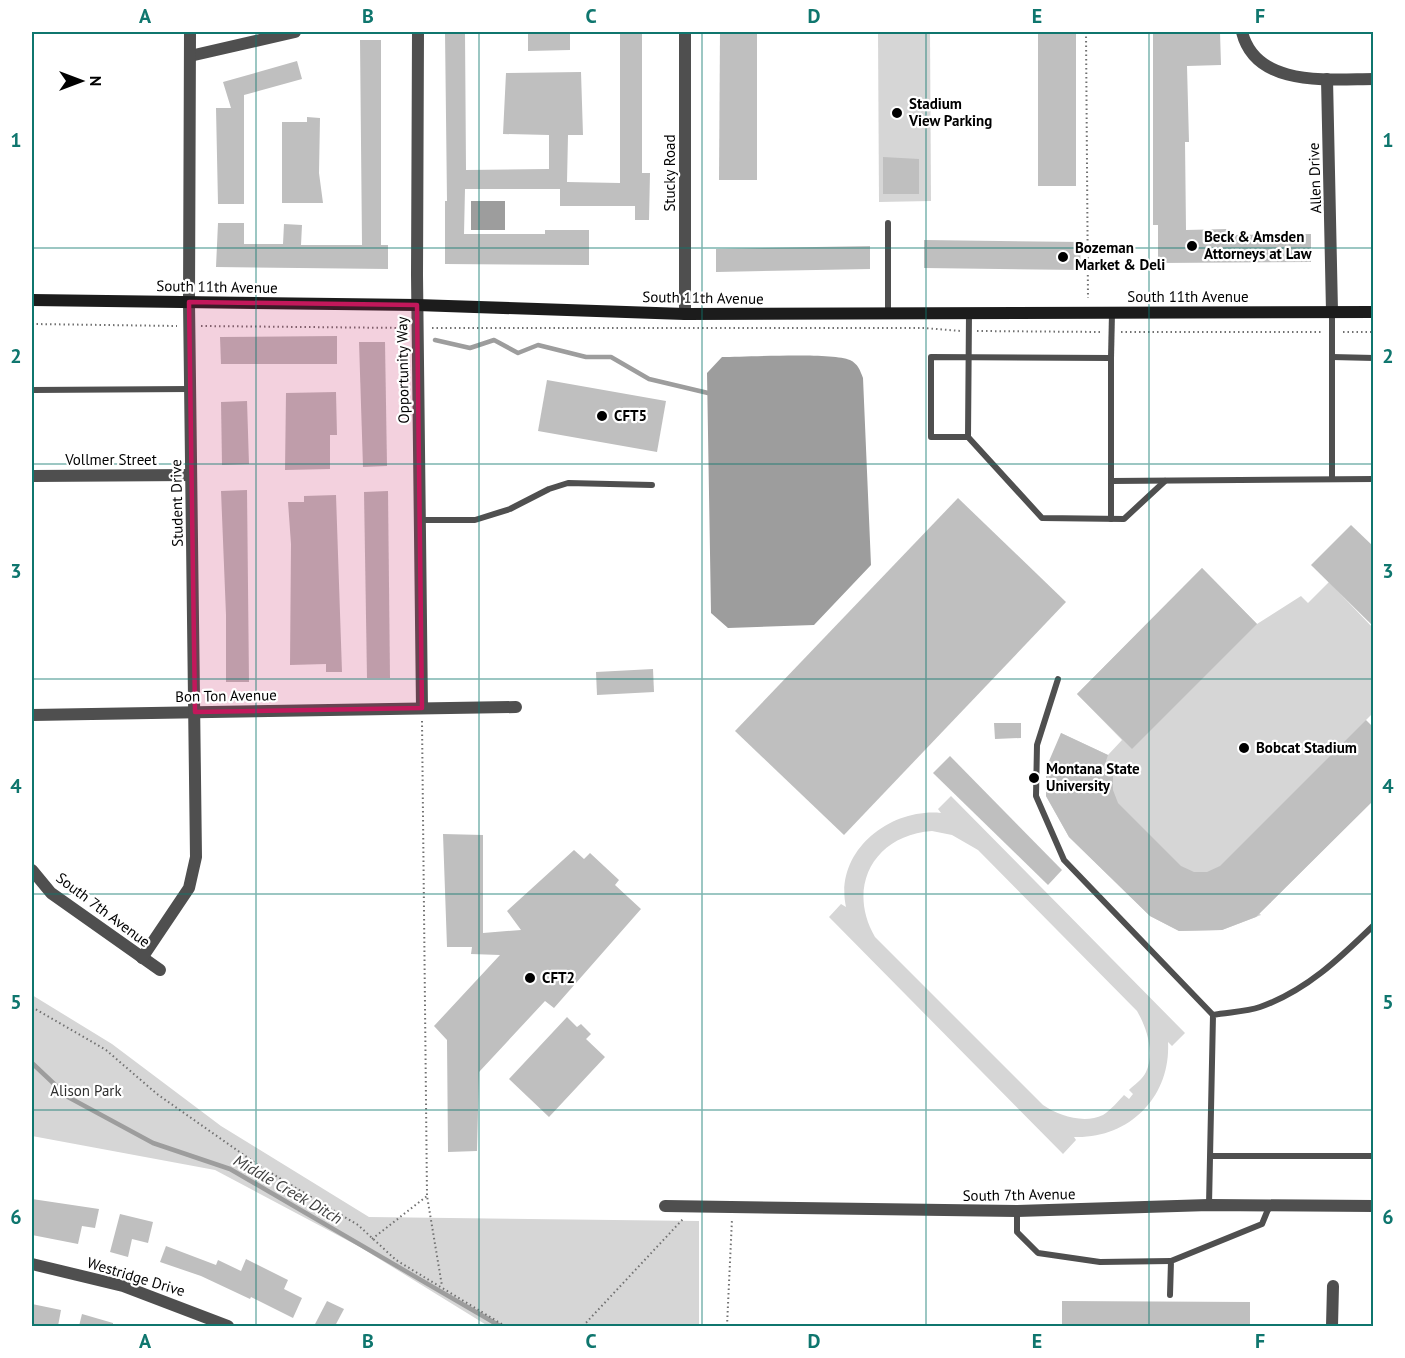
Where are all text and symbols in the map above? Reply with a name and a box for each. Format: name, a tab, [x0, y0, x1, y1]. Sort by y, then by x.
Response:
text: A	[139, 3, 152, 29]
text: B	[362, 3, 374, 29]
text: C	[585, 3, 597, 29]
text: D	[808, 3, 821, 29]
text: E	[1032, 3, 1042, 29]
text: F	[1255, 3, 1265, 29]
north arrow	[51, 51, 111, 111]
text: N	[86, 76, 106, 86]
place label: Stadium View Parking	[908, 94, 992, 130]
marker: Stadium View Parking	[890, 106, 904, 120]
text: 1	[10, 127, 22, 153]
text: 1	[1382, 127, 1394, 153]
street label: Stucky Road	[660, 134, 679, 212]
street label: Allen Drive	[1304, 142, 1325, 214]
place label: Beck & Amsden Attorneys at Law	[1204, 227, 1312, 263]
place label: Bozeman Market & Deli	[1075, 238, 1165, 274]
marker: Beck & Amsden Attorneys at Law	[1185, 239, 1199, 253]
marker: Bozeman Market & Deli	[1056, 250, 1070, 264]
street label: South 11th Avenue	[156, 276, 278, 297]
street label: South 11th Avenue	[642, 287, 764, 308]
street label: South 11th Avenue	[1127, 287, 1249, 306]
street label: Opportunity Way	[392, 316, 413, 424]
text: 2	[10, 343, 22, 369]
text: 2	[1382, 343, 1394, 369]
place label: CFT5	[614, 406, 647, 425]
marker: CFT5	[595, 409, 609, 423]
street label: Vollmer Street	[64, 450, 157, 469]
street label: Student Drive	[166, 459, 187, 547]
text: 3	[10, 558, 22, 584]
text: 3	[1382, 558, 1394, 584]
street label: Bon Ton Avenue	[175, 685, 277, 706]
place label: Bobcat Stadium	[1256, 738, 1357, 757]
marker: Bobcat Stadium	[1237, 741, 1251, 755]
place label: Montana State University	[1046, 759, 1140, 795]
marker: Montana State University	[1027, 771, 1041, 785]
text: 4	[10, 773, 22, 799]
text: 4	[1382, 773, 1394, 799]
street label: South 7th Avenue	[53, 868, 154, 951]
place label: CFT2	[542, 968, 575, 987]
marker: CFT2	[523, 971, 537, 985]
text: 5	[10, 989, 22, 1015]
text: 5	[1382, 989, 1394, 1015]
park label: Alison Park	[50, 1081, 122, 1100]
water label: Middle Creek Ditch	[230, 1150, 346, 1228]
street label: South 7th Avenue	[962, 1184, 1076, 1205]
text: 6	[10, 1204, 22, 1230]
text: 6	[1382, 1204, 1394, 1230]
street label: Westridge Drive	[85, 1253, 187, 1300]
text: A	[139, 1328, 152, 1354]
text: B	[362, 1328, 374, 1354]
text: C	[585, 1328, 597, 1354]
text: D	[808, 1328, 821, 1354]
text: E	[1032, 1328, 1042, 1354]
text: F	[1255, 1328, 1265, 1354]

